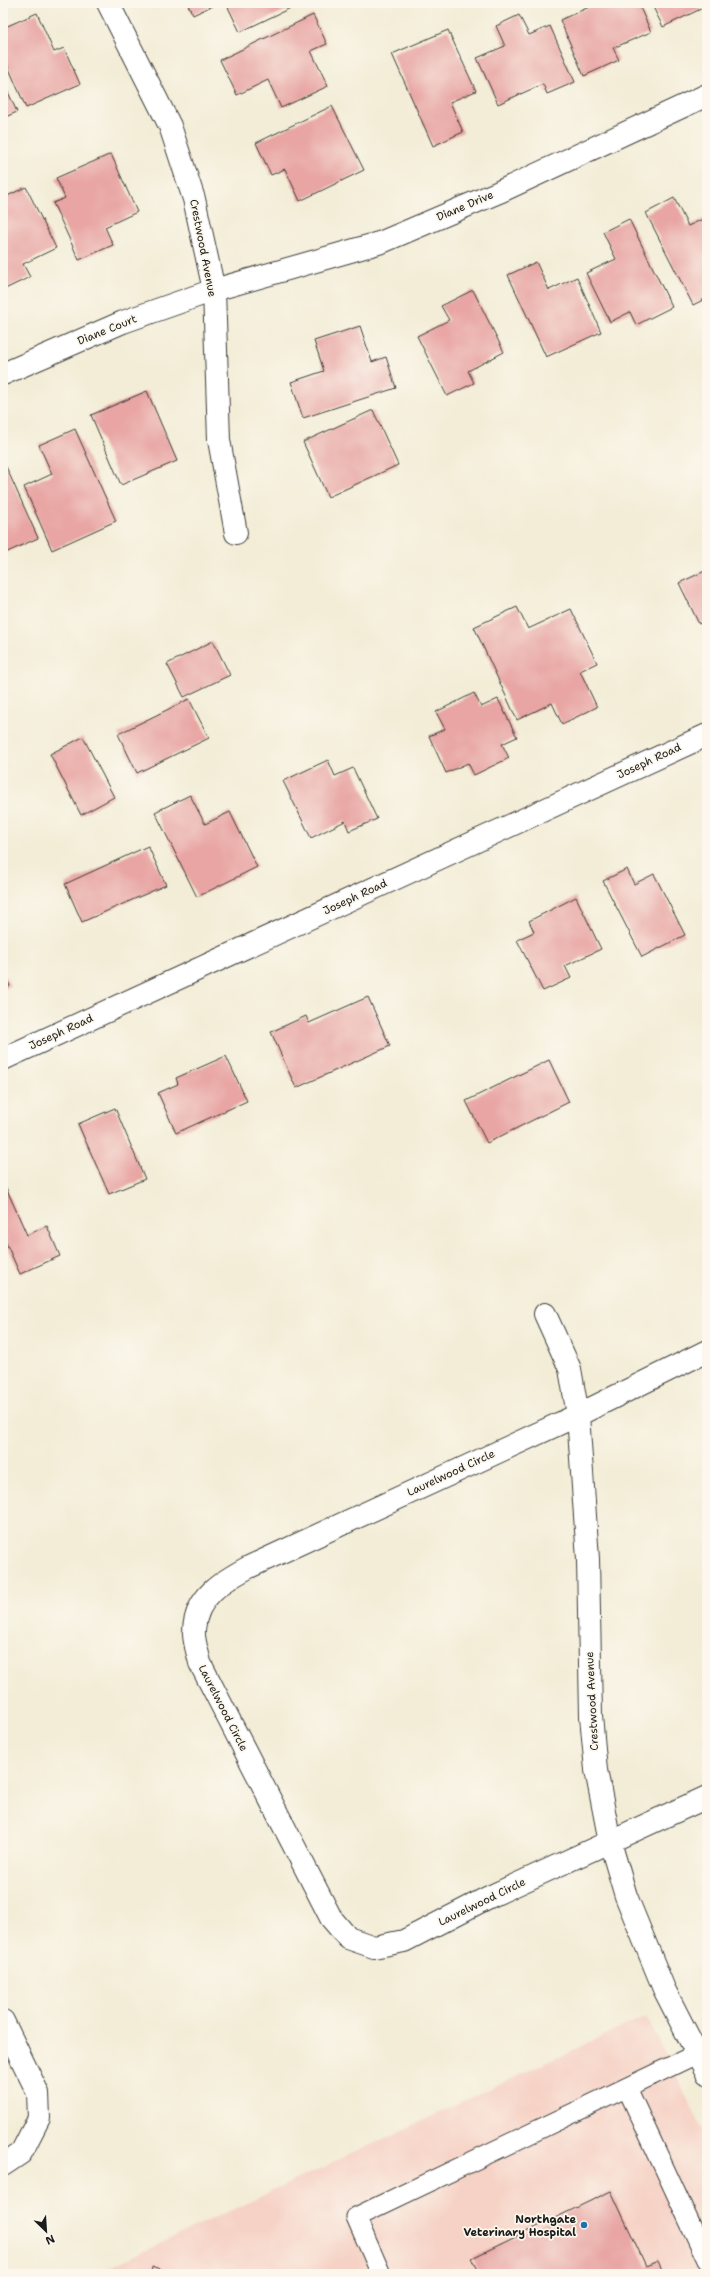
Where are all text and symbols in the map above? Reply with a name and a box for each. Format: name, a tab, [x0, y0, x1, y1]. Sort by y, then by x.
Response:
street label: Diane Drive	[434, 187, 496, 225]
street label: Crestwood Avenue	[186, 198, 220, 298]
street label: Diane Court	[75, 311, 139, 349]
street label: Joseph Road	[615, 740, 683, 782]
street label: Joseph Road	[321, 876, 389, 918]
street label: Joseph Road	[27, 1011, 95, 1053]
street label: Laurelwood Circle	[405, 1446, 497, 1500]
street label: Crestwood Avenue	[582, 1651, 602, 1751]
street label: Laurelwood Circle	[195, 1662, 251, 1754]
street label: Laurelwood Circle	[436, 1874, 528, 1930]
north arrow	[26, 2211, 66, 2251]
place label: Northgate Veterinary Hospital	[464, 2212, 576, 2240]
marker: Northgate Veterinary Hospital	[579, 2220, 589, 2230]
text: N	[43, 2231, 57, 2248]

